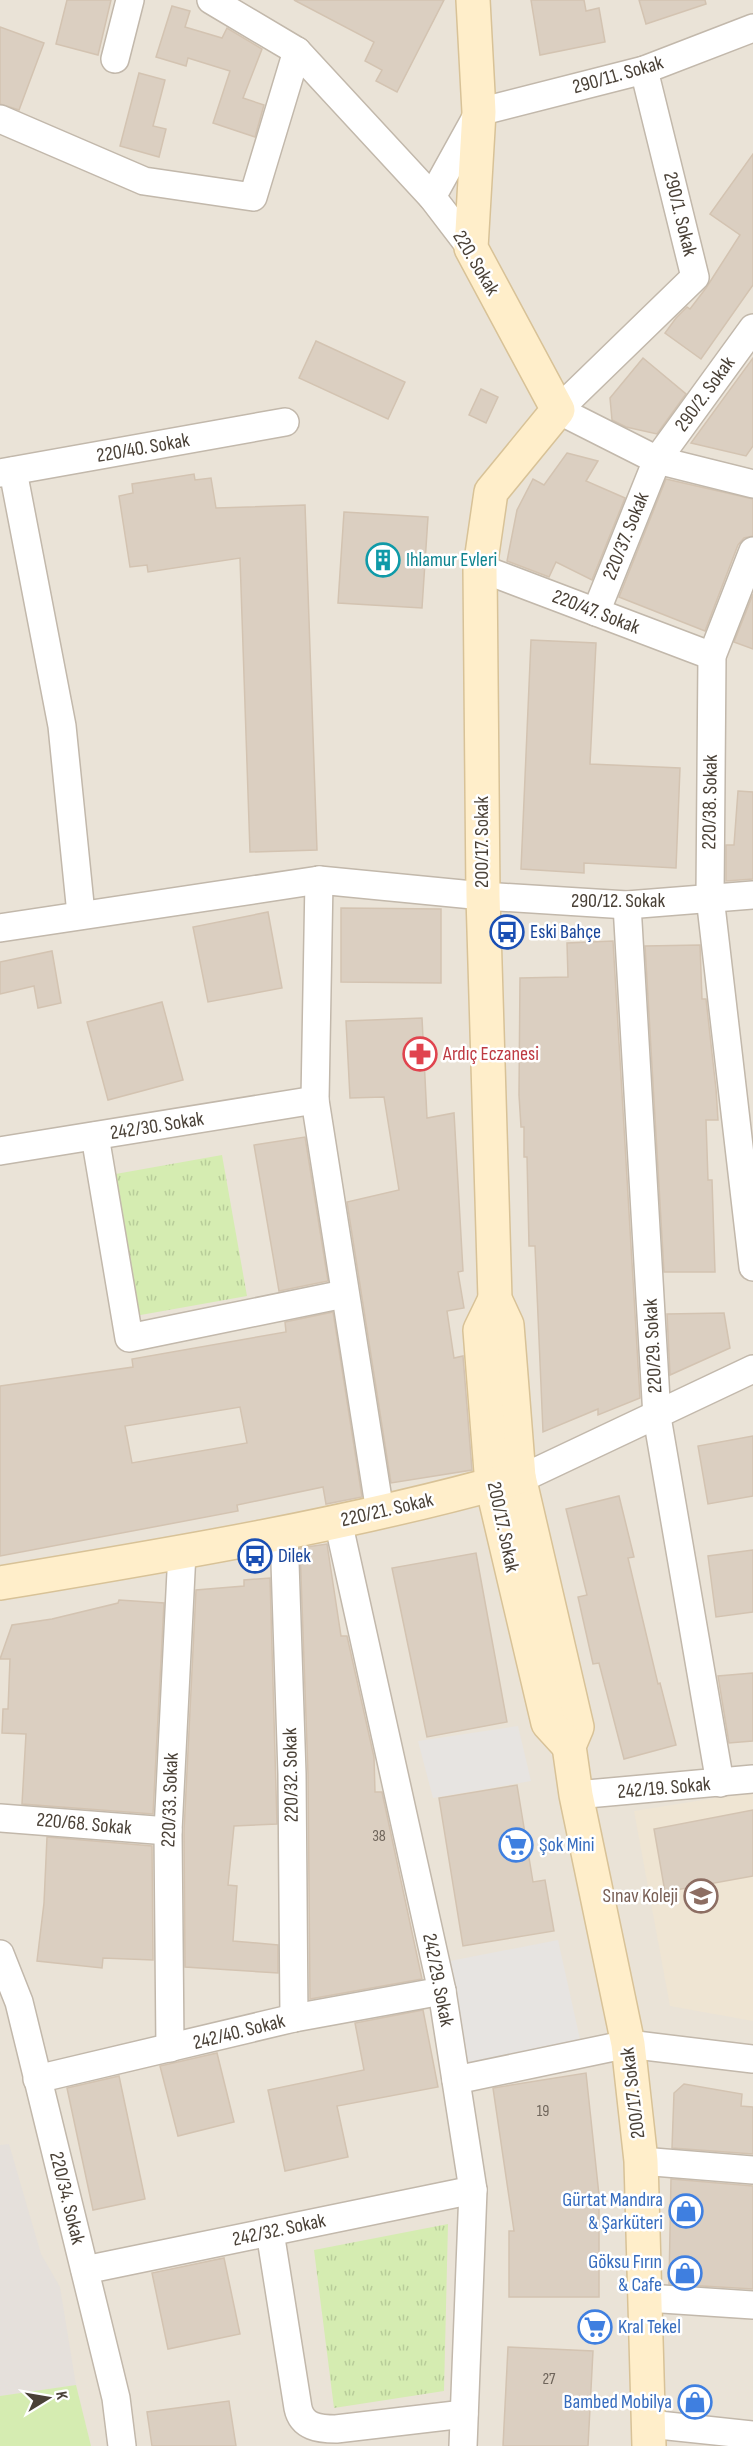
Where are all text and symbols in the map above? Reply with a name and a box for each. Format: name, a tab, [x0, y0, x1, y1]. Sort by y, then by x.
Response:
street label: 290/11. Sokak	[570, 51, 666, 99]
street label: 290/1. Sokak	[658, 169, 702, 259]
street label: 220. Sokak	[447, 226, 505, 300]
street label: 290/2. Sokak	[670, 352, 740, 436]
street label: 220/40. Sokak	[95, 428, 192, 468]
street label: 220/37. Sokak	[598, 488, 655, 583]
building icon: Ihlamur Evleri	[365, 542, 401, 578]
place label: Ihlamur Evleri	[406, 548, 497, 572]
street label: 220/47. Sokak	[549, 584, 643, 640]
street label: 220/38. Sokak	[697, 754, 723, 850]
street label: 200/17. Sokak	[470, 796, 494, 888]
street label: 290/12. Sokak	[571, 889, 665, 913]
bus stop icon: Eski Bahçe	[489, 914, 525, 950]
place label: Eski Bahçe	[530, 920, 601, 944]
pharmacy icon: Ardıç Eczanesi	[402, 1036, 438, 1072]
place label: Ardıç Eczanesi	[442, 1042, 539, 1066]
street label: 242/30. Sokak	[108, 1107, 206, 1145]
street label: 220/29. Sokak	[639, 1298, 667, 1394]
street label: 200/17. Sokak	[482, 1480, 524, 1575]
street label: 220/21. Sokak	[339, 1488, 436, 1532]
bus stop icon: Dilek	[237, 1538, 273, 1574]
place label: Dilek	[278, 1544, 311, 1568]
street label: 220/32. Sokak	[278, 1727, 304, 1823]
street label: 220/33. Sokak	[156, 1752, 184, 1848]
street label: 242/19. Sokak	[617, 1772, 712, 1804]
street label: 220/68. Sokak	[35, 1808, 133, 1840]
house number: 38	[372, 1827, 386, 1846]
supermarket icon: Şok Mini	[498, 1827, 534, 1863]
place label: Şok Mini	[539, 1833, 595, 1857]
school or university icon: Sınav Koleji	[683, 1878, 719, 1914]
place label: Sınav Koleji	[603, 1884, 678, 1908]
street label: 242/29. Sokak	[417, 1931, 459, 2029]
street label: 242/40. Sokak	[191, 2009, 288, 2055]
street label: 200/17. Sokak	[615, 2046, 651, 2140]
house number: 19	[537, 2102, 549, 2121]
street label: 220/34. Sokak	[44, 2149, 90, 2247]
place label: Gürtat Mandıra & Şarküteri	[562, 2188, 663, 2235]
shop icon: Gürtat Mandıra & Şarküteri	[668, 2193, 704, 2229]
street label: 242/32. Sokak	[230, 2208, 328, 2252]
place label: Göksu Fırın & Cafe	[588, 2250, 662, 2297]
shop icon: Göksu Fırın & Cafe	[667, 2255, 703, 2291]
supermarket icon: Kral Tekel	[577, 2309, 613, 2345]
place label: Kral Tekel	[618, 2315, 681, 2339]
north arrow	[18, 2368, 78, 2428]
house number: 27	[542, 2370, 556, 2389]
shop icon: Bambed Mobilya	[677, 2384, 713, 2420]
text: K	[51, 2390, 71, 2401]
place label: Bambed Mobilya	[564, 2390, 672, 2414]

